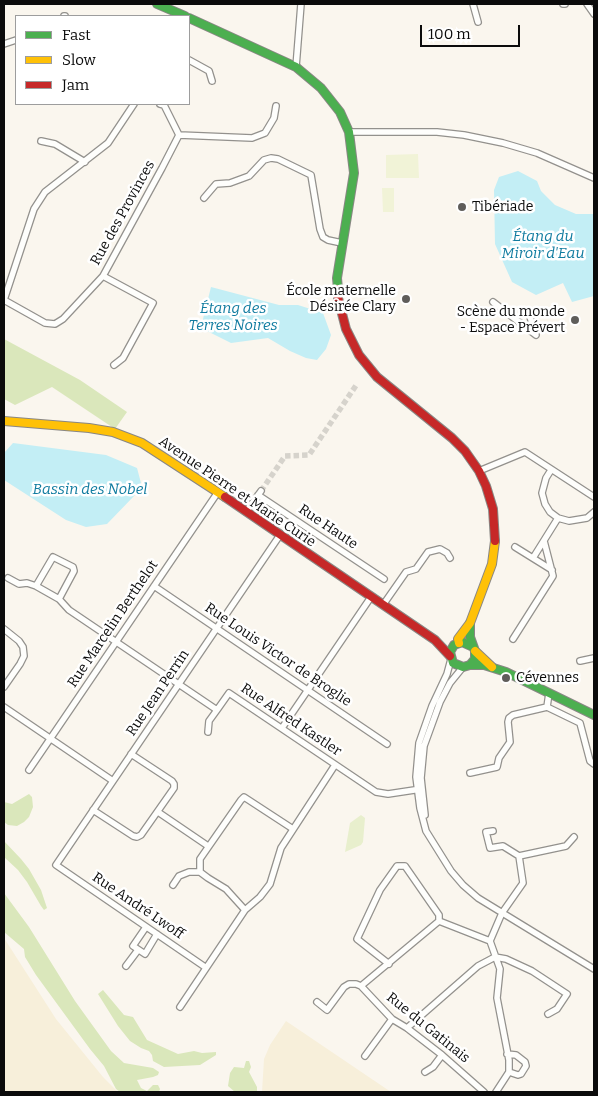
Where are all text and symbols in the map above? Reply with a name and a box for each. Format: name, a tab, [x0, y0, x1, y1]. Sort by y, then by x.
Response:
legend	[15, 15, 190, 105]
scale bar	[423, 15, 523, 47]
text: 100 m	[428, 25, 471, 43]
text: Fast	[62, 26, 91, 44]
text: Slow	[62, 51, 96, 69]
text: Jam	[62, 76, 89, 94]
street label: Rue des Provinces	[87, 158, 159, 268]
place label: Tibériade	[472, 199, 533, 215]
marker: Tibériade	[456, 201, 468, 213]
water label: Étang du Miroir d'Eau	[502, 228, 584, 263]
place label: École maternelle Désirée Clary	[286, 283, 396, 316]
marker: École maternelle Désirée Clary	[400, 293, 412, 305]
water label: Étang des Terres Noires	[188, 300, 278, 335]
place label: Scène du monde - Espace Prévert	[457, 304, 565, 336]
marker: Scène du monde - Espace Prévert	[569, 314, 581, 326]
street label: Avenue Pierre et Marie Curie	[155, 433, 319, 551]
water label: Bassin des Nobel	[33, 481, 147, 499]
street label: Rue Haute	[295, 501, 361, 553]
street label: Rue Marcelin Berthelot	[64, 557, 162, 691]
street label: Rue Louis Victor de Broglie	[202, 600, 354, 710]
street label: Rue Jean Perrin	[123, 647, 193, 739]
place label: Cévennes	[516, 670, 579, 686]
marker: Cévennes	[500, 672, 512, 684]
street label: Rue Alfred Kastler	[237, 680, 345, 760]
street label: Rue André Lwoff	[89, 869, 187, 943]
street label: Rue du Gatinais	[383, 989, 473, 1067]

